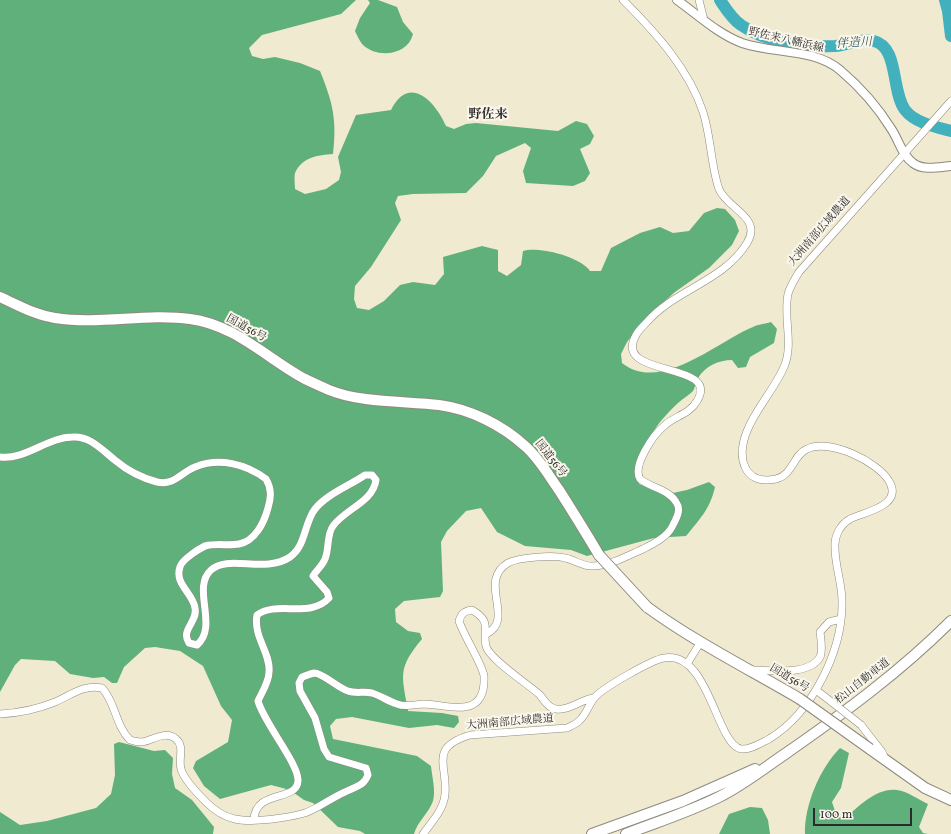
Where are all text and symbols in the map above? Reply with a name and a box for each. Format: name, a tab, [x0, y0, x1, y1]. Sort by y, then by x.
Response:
street label: 野佐来八幡浜線	[747, 26, 825, 56]
water label: 伴造川	[836, 36, 872, 52]
district label: 野佐来	[469, 108, 507, 124]
street label: 大洲南部広域農道	[786, 194, 854, 270]
street label: 国道56号	[224, 313, 268, 345]
street label: 国道56号	[531, 438, 569, 480]
street label: 松山自動車道	[833, 656, 893, 708]
street label: 国道56号	[767, 662, 811, 696]
street label: 大洲南部広域農道	[466, 713, 554, 733]
scale bar	[815, 800, 914, 826]
text: 100 m	[820, 807, 852, 823]

